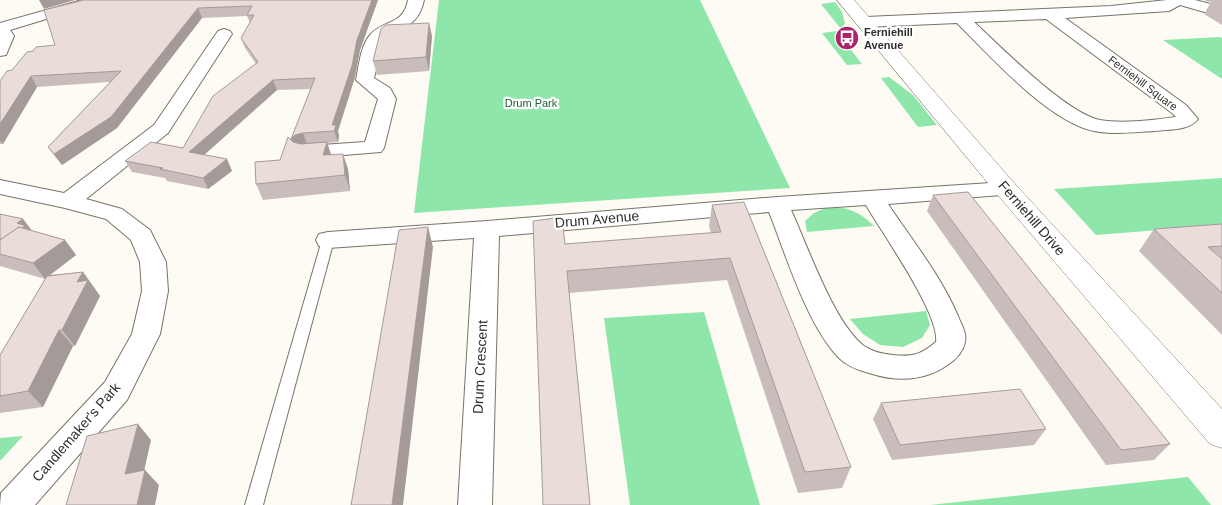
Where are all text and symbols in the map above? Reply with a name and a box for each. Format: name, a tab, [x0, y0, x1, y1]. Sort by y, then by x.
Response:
bus stop icon: Ferniehill Avenue	[834, 25, 860, 51]
place label: Ferniehill Avenue	[864, 26, 913, 51]
street label: Ferniehill Square	[1106, 53, 1180, 113]
park label: Drum Park	[505, 97, 558, 109]
street label: Ferniehill Drive	[995, 178, 1069, 259]
street label: Drum Avenue	[554, 207, 640, 231]
street label: Drum Crescent	[470, 319, 490, 414]
street label: Candlemaker's Park	[29, 379, 124, 485]

